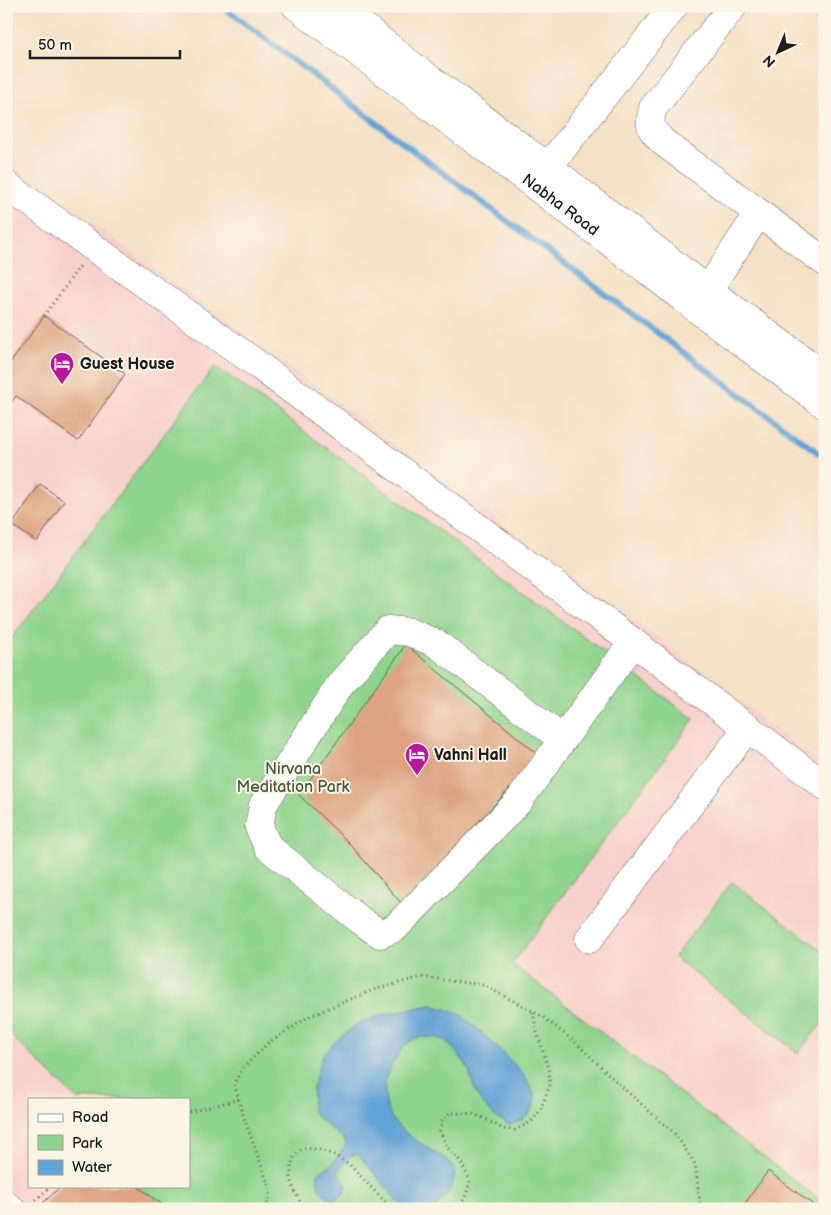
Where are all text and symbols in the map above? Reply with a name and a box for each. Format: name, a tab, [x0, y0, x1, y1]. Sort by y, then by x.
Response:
scale bar	[30, 28, 180, 60]
north arrow	[754, 28, 804, 78]
text: 50 m	[38, 36, 72, 55]
text: N	[760, 51, 779, 71]
street label: Nabha Road	[518, 170, 603, 240]
hotel icon: Guest House	[49, 351, 75, 385]
place label: Guest House	[80, 355, 174, 374]
hotel icon: Vahni Hall	[404, 742, 430, 776]
place label: Vahni Hall	[434, 746, 507, 765]
park label: Nirvana Meditation Park	[237, 760, 350, 797]
legend	[28, 1098, 190, 1188]
text: Road	[72, 1108, 108, 1127]
text: Park	[72, 1134, 103, 1153]
text: Water	[72, 1158, 112, 1177]

